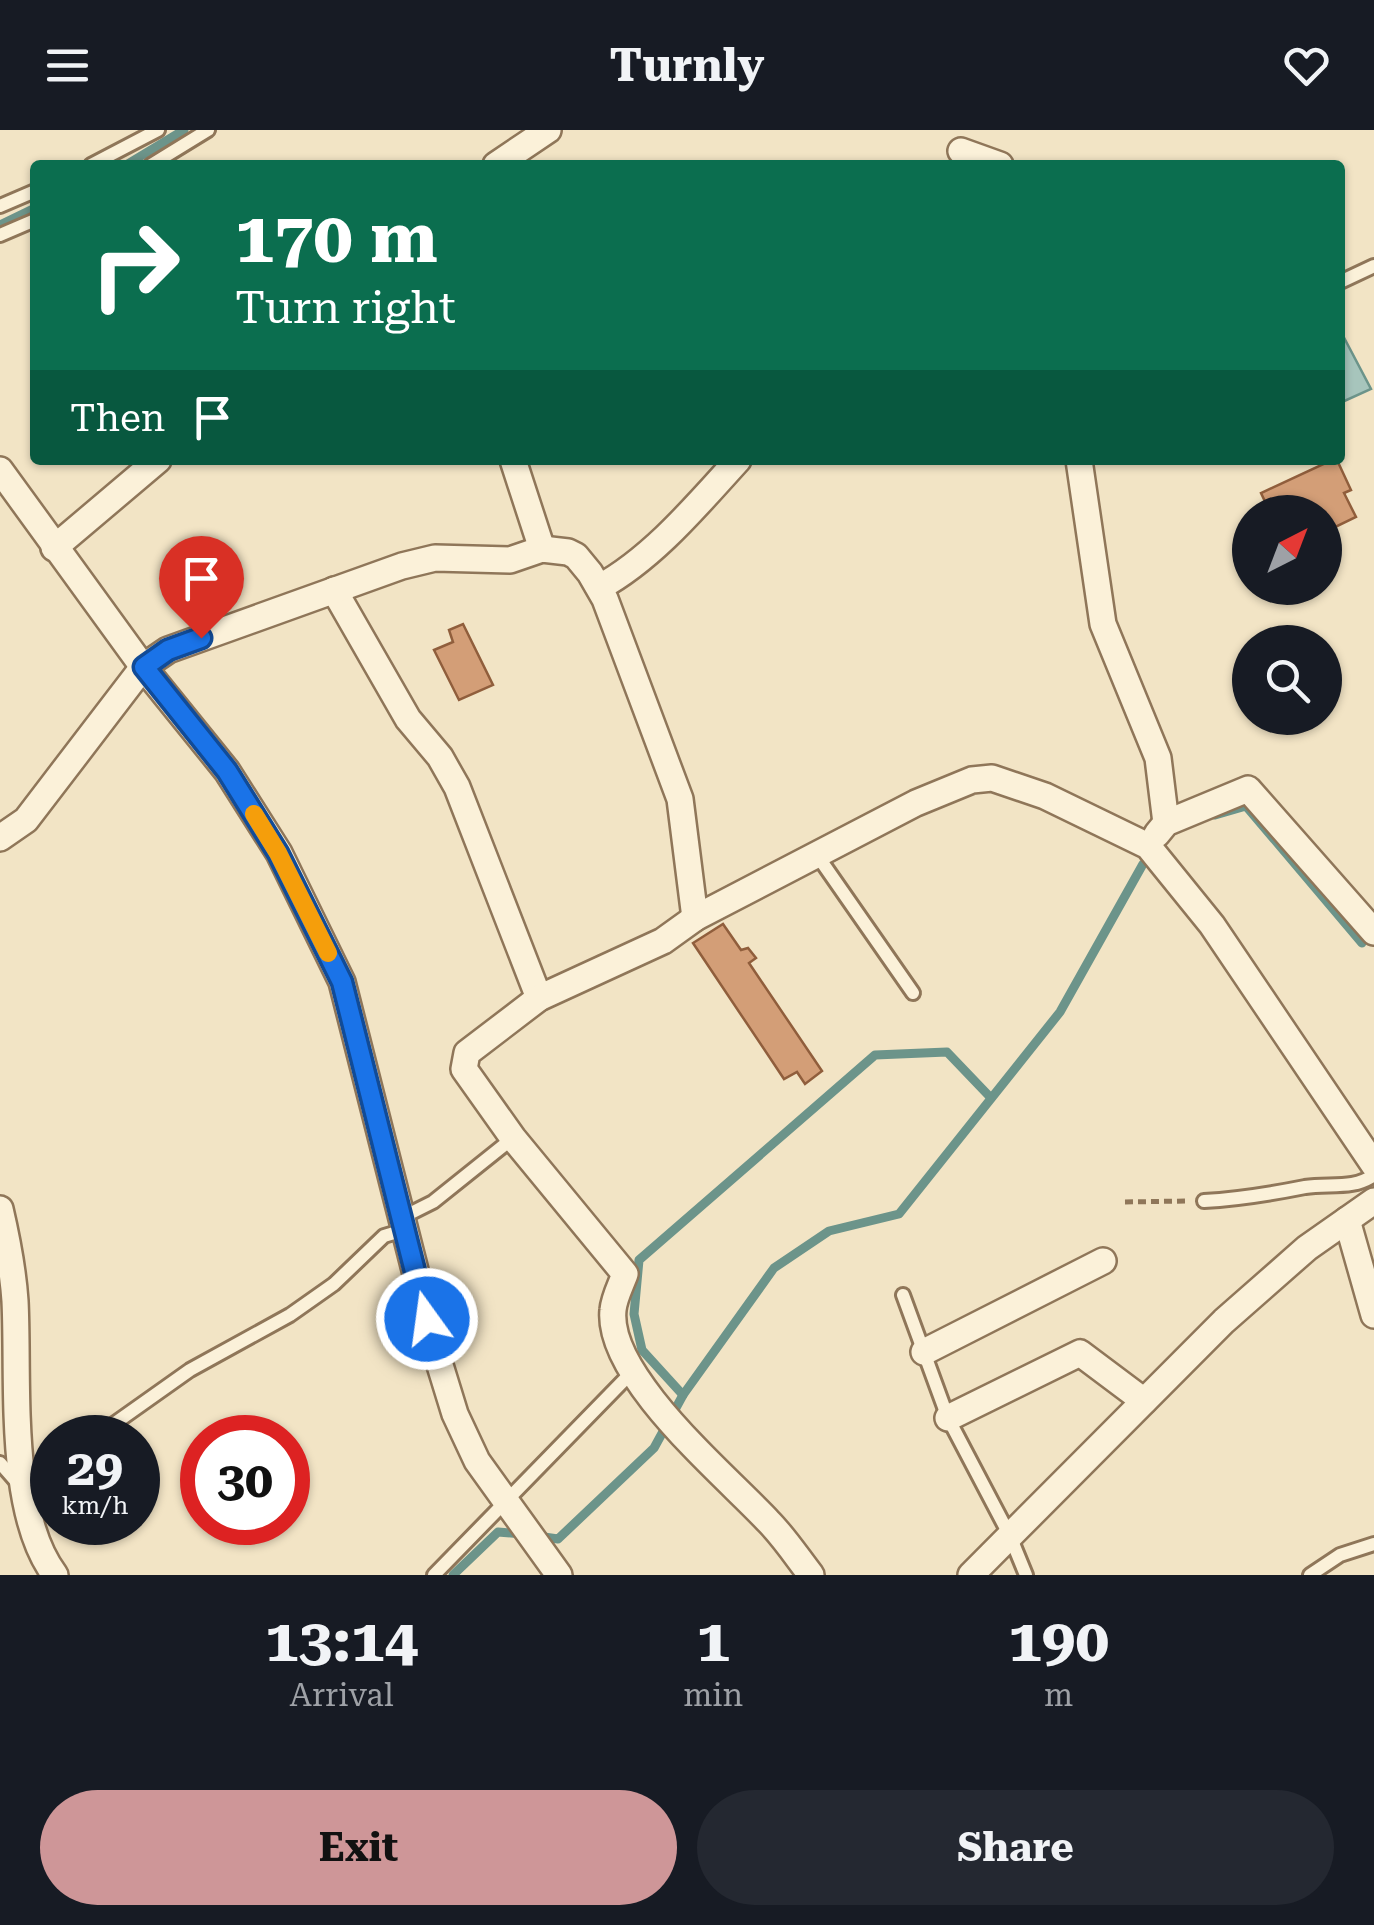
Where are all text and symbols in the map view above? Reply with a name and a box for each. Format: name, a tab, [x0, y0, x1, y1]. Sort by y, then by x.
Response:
icon: menu	[40, 38, 95, 93]
icon: heart	[1279, 38, 1334, 93]
text: Turnly	[610, 39, 764, 92]
text: 170 m	[235, 197, 438, 279]
icon: right	[70, 200, 200, 330]
text: Turn right	[235, 281, 456, 334]
icon: arrive	[185, 390, 240, 445]
text: Then	[70, 396, 165, 440]
north arrow	[1232, 495, 1342, 605]
map controls	[1232, 495, 1342, 735]
pin	[159, 536, 244, 639]
icon: arrive	[174, 551, 229, 606]
button: search	[1232, 625, 1342, 735]
position arrow	[375, 1267, 479, 1371]
speed limit sign: 30	[180, 1415, 310, 1545]
text: 29	[67, 1439, 123, 1497]
text: km/h	[62, 1491, 128, 1520]
text: 13:14	[265, 1605, 418, 1676]
text: 1	[696, 1605, 730, 1676]
text: 190	[1008, 1605, 1109, 1676]
text: Arrival	[290, 1676, 394, 1714]
text: min	[683, 1676, 743, 1714]
text: m	[1044, 1676, 1073, 1714]
button: Exit	[40, 1790, 677, 1905]
button: Share	[697, 1790, 1334, 1905]

